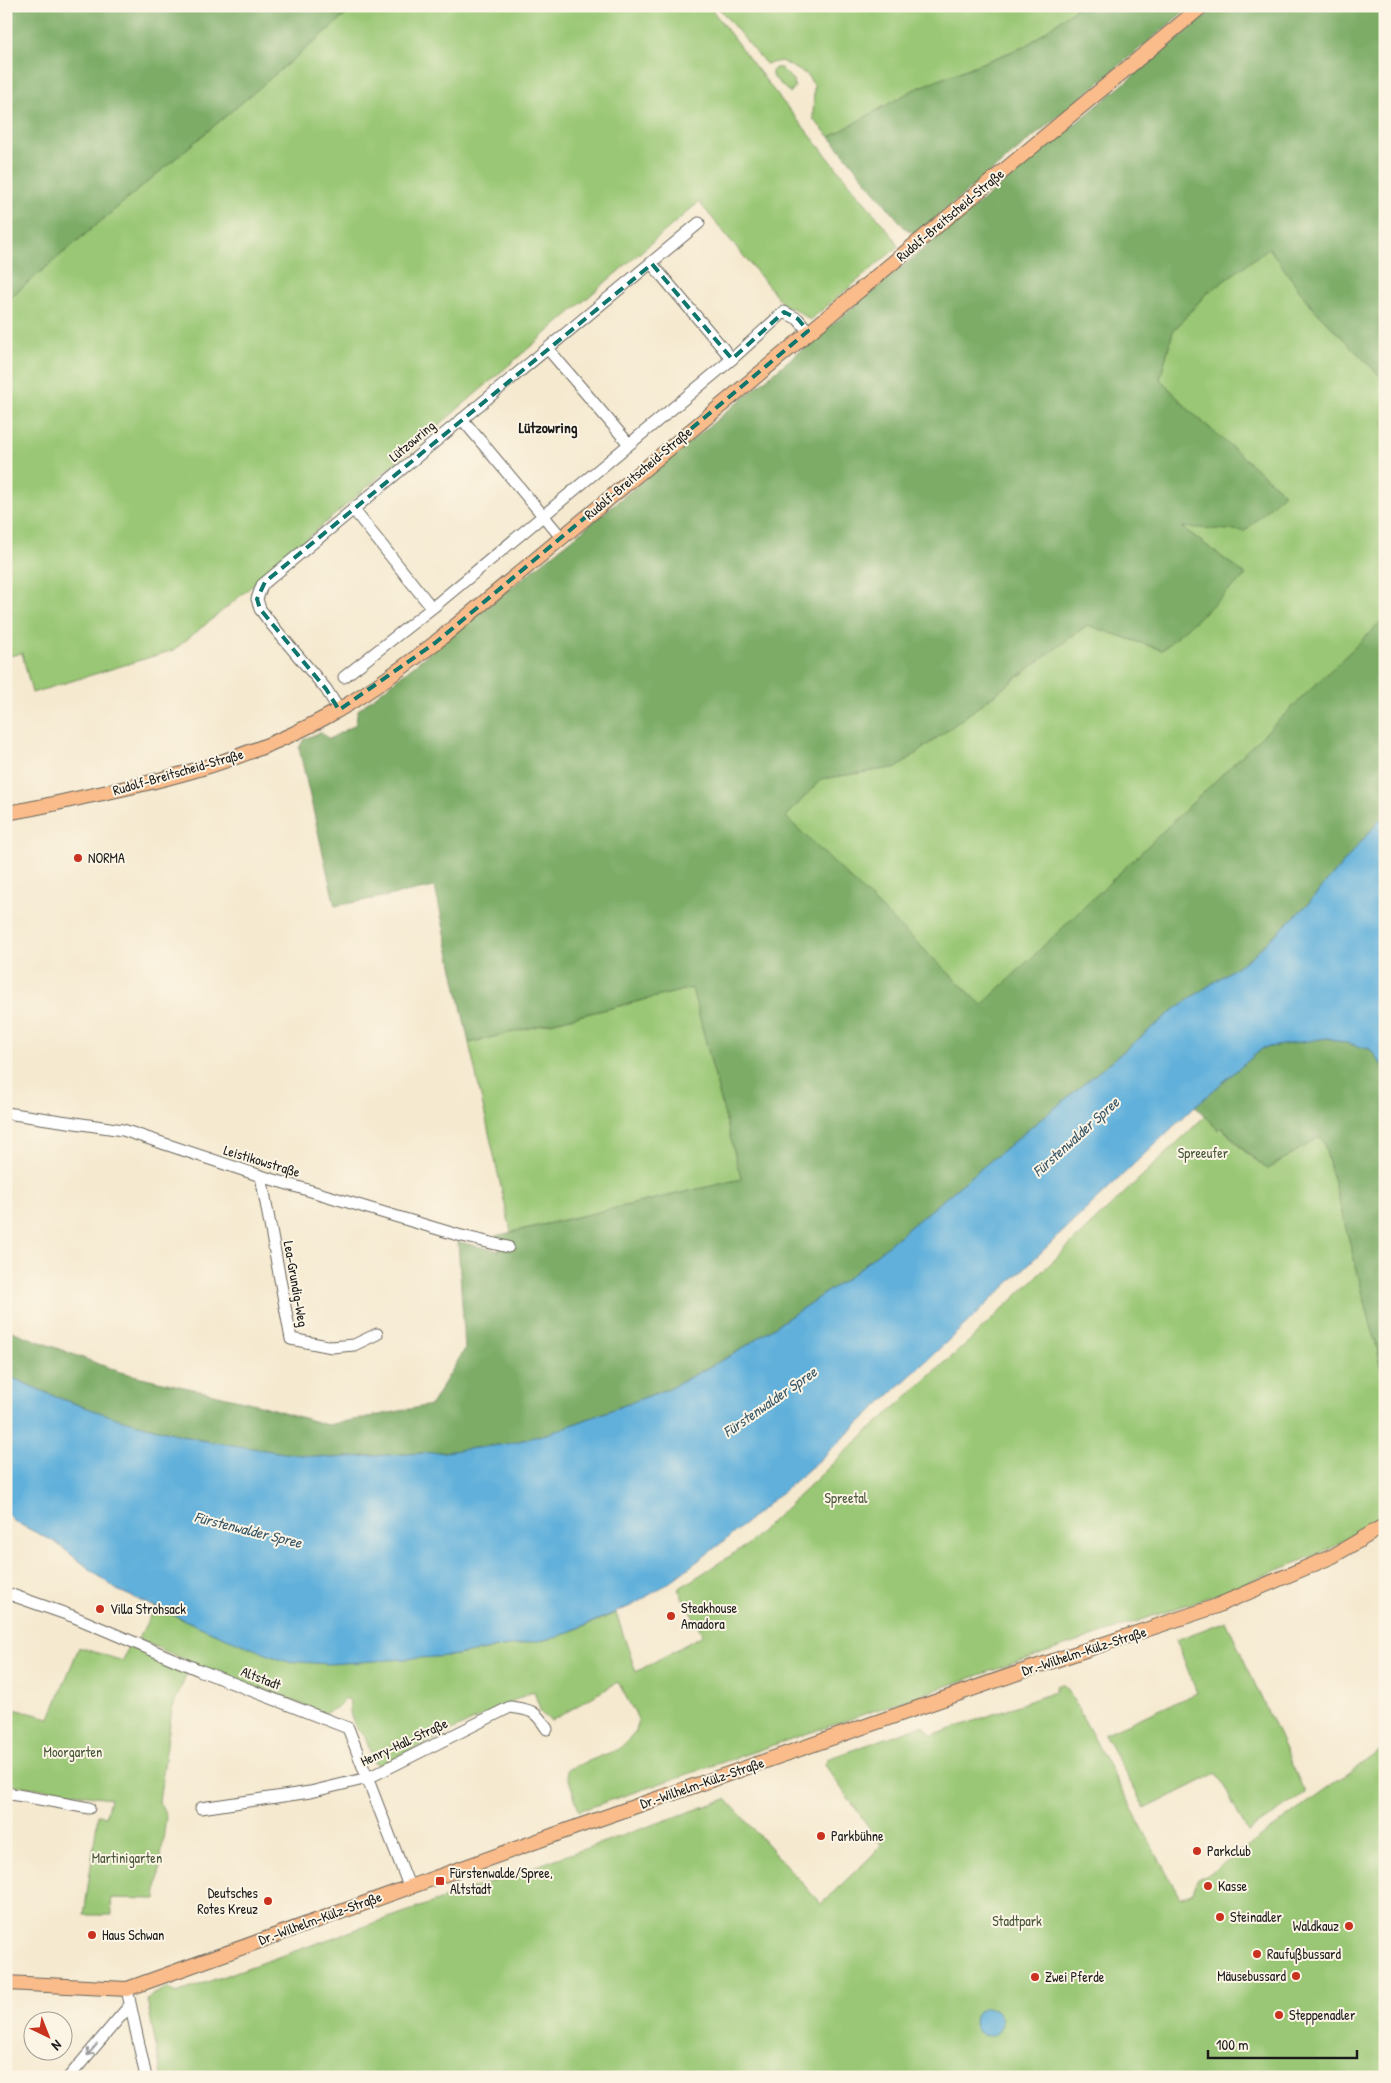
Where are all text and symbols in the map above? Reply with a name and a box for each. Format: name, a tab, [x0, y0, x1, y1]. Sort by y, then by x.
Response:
street label: Rudolf-Breitscheid-Straße	[892, 164, 1008, 266]
street label: Lützowring	[385, 416, 439, 466]
district label: Lützowring	[519, 417, 578, 439]
street label: Rudolf-Breitscheid-Straße	[580, 422, 696, 524]
street label: Rudolf-Breitscheid-Straße	[110, 744, 246, 800]
place label: NORMA	[88, 848, 125, 867]
marker: NORMA	[72, 852, 84, 864]
water label: Fürstenwalder Spree	[1028, 1091, 1124, 1181]
street label: Leistikowstraße	[221, 1140, 303, 1182]
park label: Spreeufer	[1178, 1143, 1229, 1163]
street label: Lea-Grundig-Weg	[279, 1239, 313, 1329]
water label: Fürstenwalder Spree	[719, 1361, 822, 1442]
park label: Spreetal	[825, 1488, 868, 1508]
water label: Fürstenwalder Spree	[192, 1506, 305, 1553]
place label: Steakhouse Amadora	[681, 1598, 738, 1633]
place label: Villa Strohsack	[110, 1599, 186, 1618]
marker: Villa Strohsack	[94, 1603, 106, 1615]
marker: Steakhouse Amadora	[665, 1610, 677, 1622]
street label: Dr.-Wilhelm-Külz-Straße	[1019, 1621, 1149, 1681]
street label: Altstadt	[238, 1661, 284, 1694]
street label: Henry-Hall-Straße	[357, 1713, 451, 1771]
park label: Moorgarten	[44, 1742, 102, 1762]
street label: Dr.-Wilhelm-Külz-Straße	[637, 1752, 767, 1814]
place label: Parkbühne	[831, 1826, 884, 1845]
marker: Parkbühne	[815, 1830, 827, 1842]
place label: Parkclub	[1207, 1841, 1251, 1860]
marker: Parkclub	[1191, 1845, 1203, 1857]
park label: Martinigarten	[92, 1848, 162, 1868]
place label: Fürstenwalde/Spree, Altstadt	[449, 1863, 553, 1898]
marker: Fürstenwalde/Spree, Altstadt	[434, 1875, 446, 1887]
place label: Kasse	[1218, 1876, 1248, 1895]
marker: Kasse	[1202, 1880, 1214, 1892]
place label: Deutsches Rotes Kreuz	[197, 1883, 258, 1918]
street label: Dr.-Wilhelm-Külz-Straße	[256, 1886, 385, 1950]
marker: Deutsches Rotes Kreuz	[262, 1895, 274, 1907]
place label: Steinadler	[1230, 1907, 1283, 1926]
park label: Stadtpark	[992, 1911, 1042, 1931]
marker: Steinadler	[1214, 1911, 1226, 1923]
place label: Waldkauz	[1293, 1916, 1339, 1935]
marker: Waldkauz	[1343, 1920, 1355, 1932]
place label: Haus Schwan	[102, 1925, 164, 1944]
marker: Haus Schwan	[86, 1929, 98, 1941]
place label: Raufußbussard	[1267, 1944, 1342, 1964]
marker: Raufußbussard	[1251, 1948, 1263, 1960]
place label: Mäusebussard	[1217, 1966, 1287, 1985]
place label: Zwei Pferde	[1045, 1967, 1105, 1986]
marker: Mäusebussard	[1290, 1970, 1302, 1982]
marker: Zwei Pferde	[1029, 1971, 1041, 1983]
place label: Steppenadler	[1289, 2005, 1356, 2025]
marker: Steppenadler	[1273, 2009, 1285, 2021]
north arrow	[22, 2010, 72, 2060]
scale bar	[1208, 2028, 1357, 2060]
text: 100 m	[1216, 2034, 1249, 2055]
text: N	[48, 2036, 66, 2056]
one-way arrow	[87, 2043, 98, 2056]

